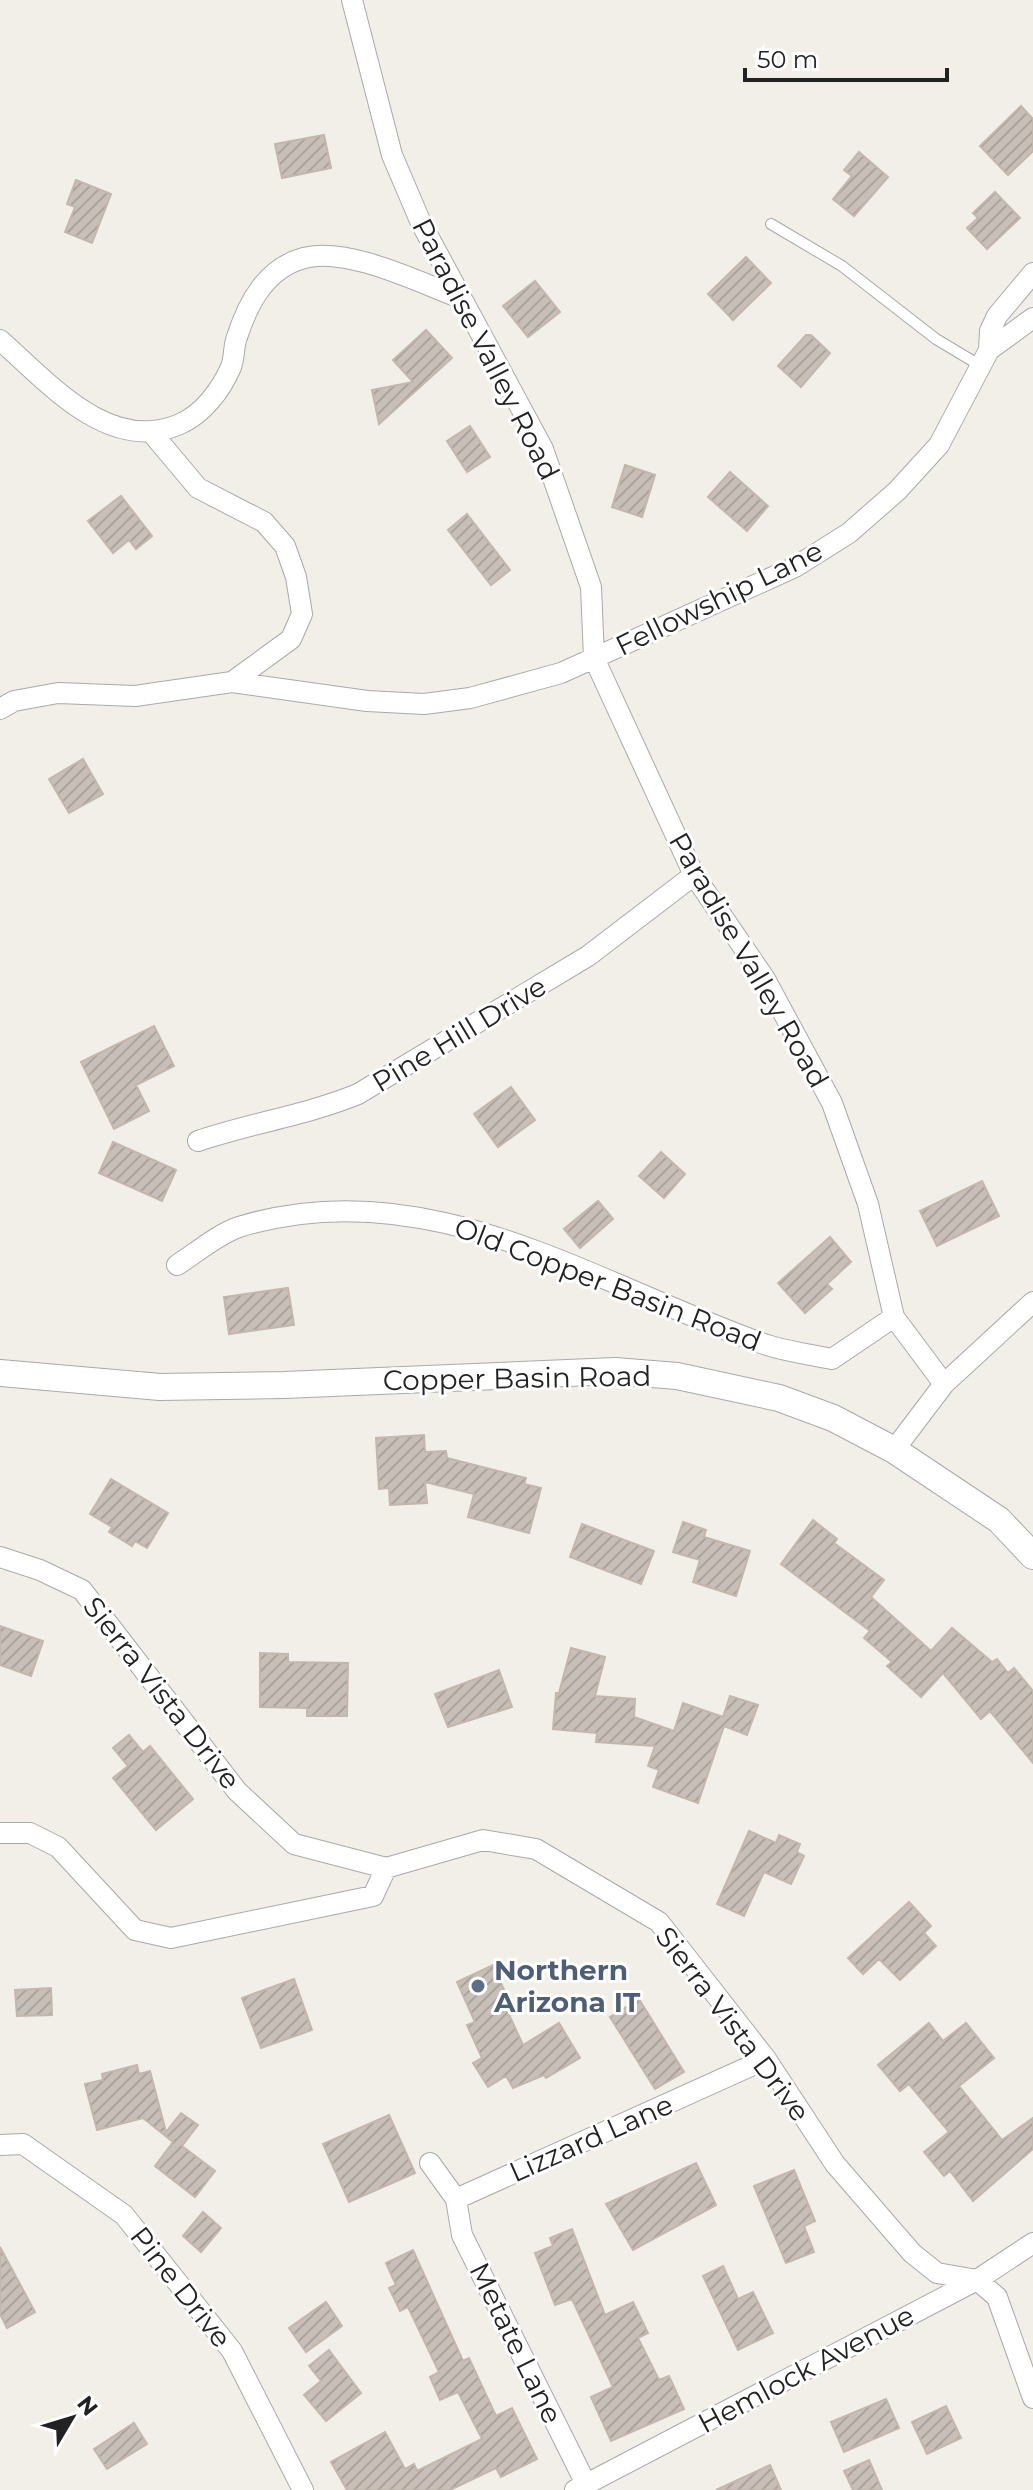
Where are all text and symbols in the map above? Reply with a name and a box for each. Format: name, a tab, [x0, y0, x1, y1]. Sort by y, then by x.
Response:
scale bar	[745, 32, 947, 82]
text: 50 m	[757, 45, 818, 74]
street label: Paradise Valley Road	[405, 212, 567, 486]
street label: Fellowship Lane	[610, 533, 828, 663]
street label: Paradise Valley Road	[662, 826, 836, 1094]
street label: Pine Hill Drive	[366, 969, 552, 1099]
street label: Old Copper Basin Road	[450, 1210, 766, 1358]
street label: Copper Basin Road	[382, 1359, 652, 1397]
street label: Sierra Vista Drive	[76, 1590, 248, 1796]
street label: Sierra Vista Drive	[649, 1920, 817, 2128]
place label: Northern Arizona IT	[493, 1953, 641, 2019]
marker: Northern Arizona IT	[469, 1977, 487, 1995]
street label: Lizzard Lane	[504, 2087, 678, 2189]
street label: Pine Drive	[123, 2220, 239, 2354]
street label: Metate Lane	[462, 2257, 570, 2429]
street label: Hemlock Avenue	[692, 2298, 920, 2440]
north arrow	[32, 2378, 112, 2458]
text: N	[71, 2391, 103, 2421]

